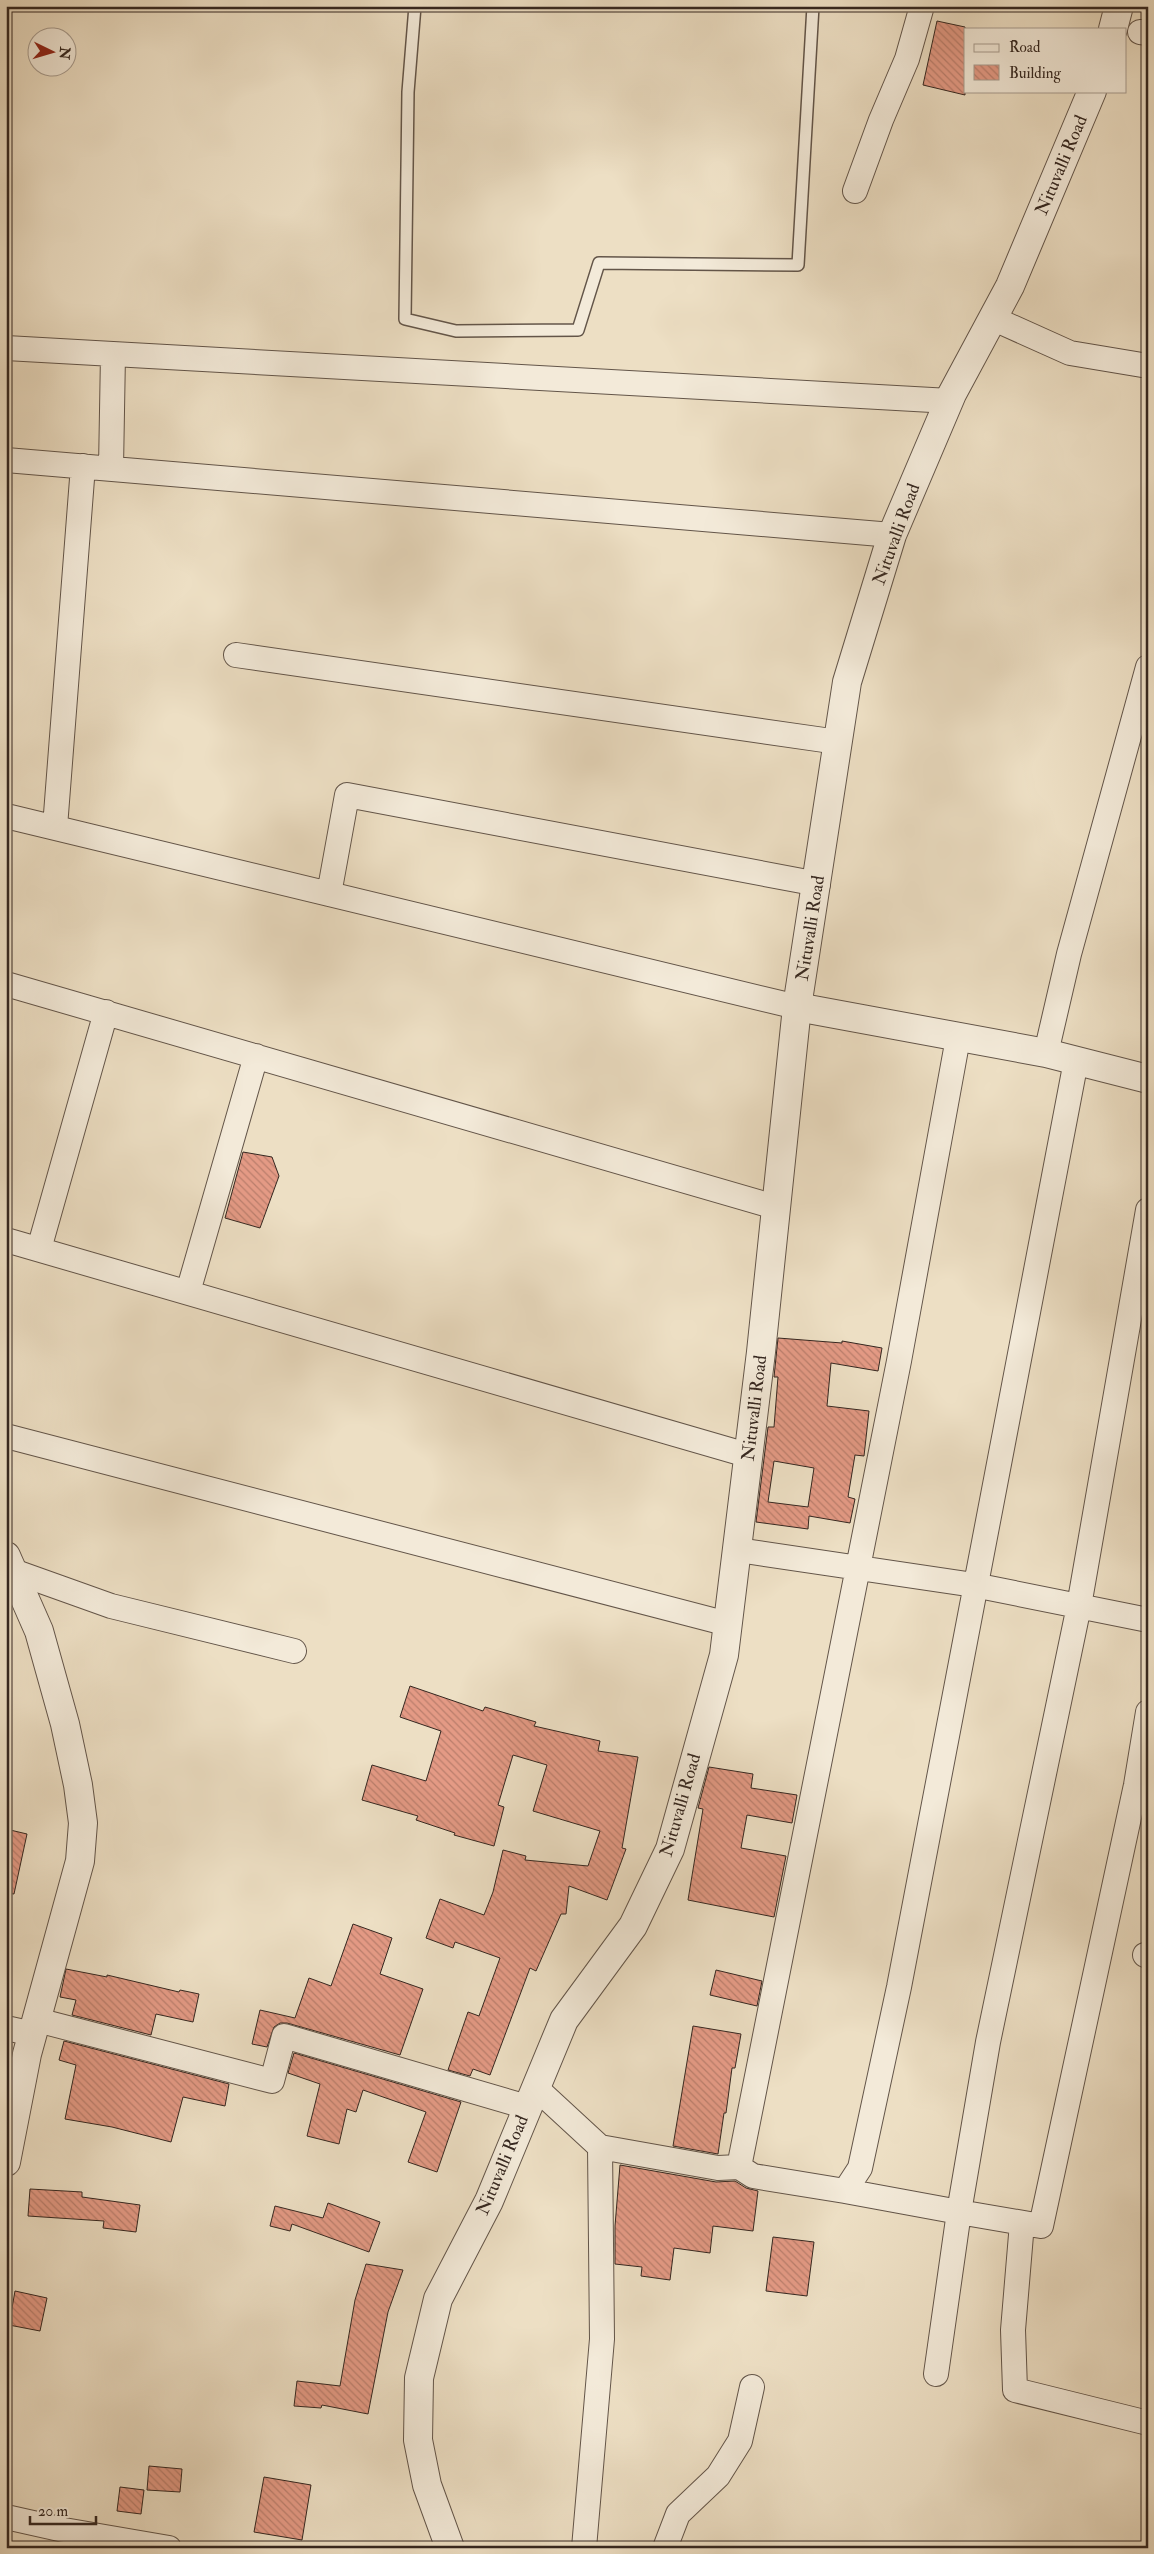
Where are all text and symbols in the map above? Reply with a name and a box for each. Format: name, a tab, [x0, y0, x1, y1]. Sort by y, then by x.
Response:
north arrow	[28, 28, 78, 78]
legend	[964, 28, 1126, 92]
text: Road	[1009, 38, 1041, 57]
text: N	[55, 45, 74, 61]
text: Building	[1009, 64, 1061, 83]
street label: Nituvalli Road	[1030, 112, 1093, 219]
street label: Nituvalli Road	[867, 480, 926, 588]
street label: Nituvalli Road	[791, 874, 830, 982]
street label: Nituvalli Road	[737, 1354, 772, 1462]
street label: Nituvalli Road	[655, 1751, 706, 1859]
street label: Nituvalli Road	[471, 2112, 534, 2219]
scale bar	[30, 2494, 96, 2526]
text: 20 m	[38, 2502, 68, 2521]

